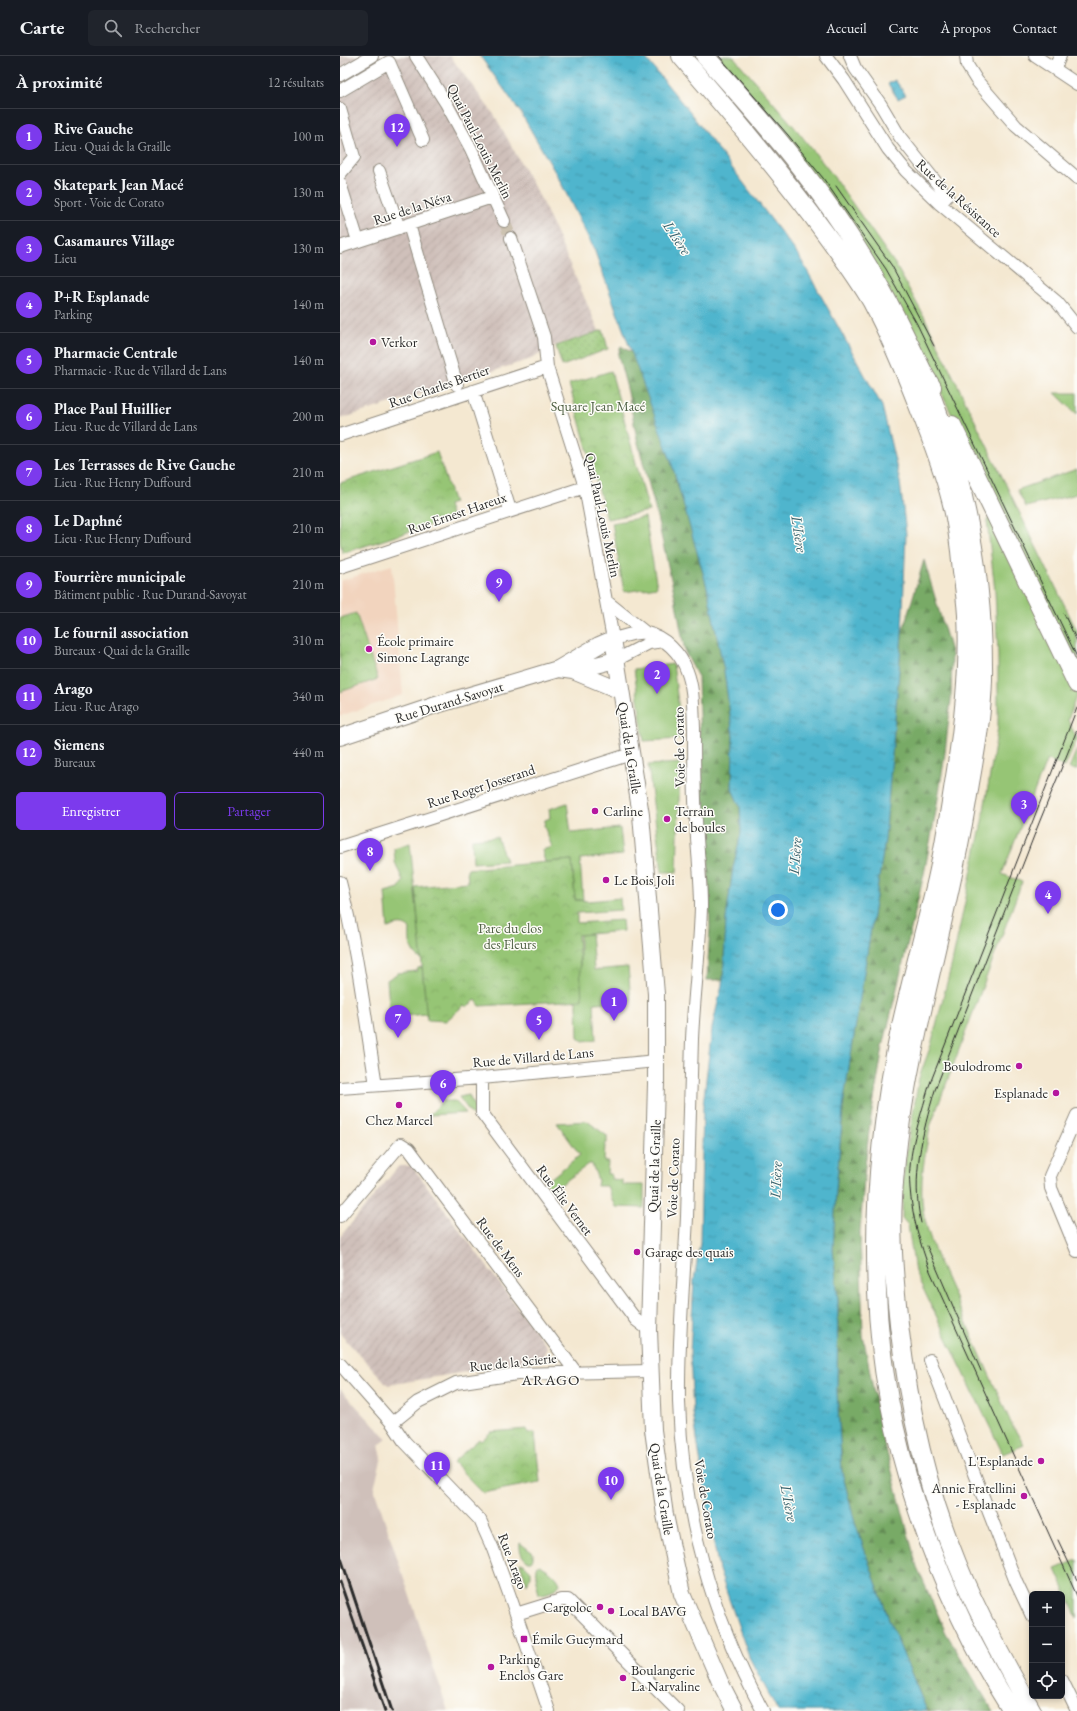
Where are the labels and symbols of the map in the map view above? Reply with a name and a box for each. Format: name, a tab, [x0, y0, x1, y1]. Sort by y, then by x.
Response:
street label: Quai Paul-Louis Merlin	[443, 80, 517, 202]
pin: 12	[384, 114, 410, 147]
street label: Rue de la Résistance	[913, 155, 1006, 241]
street label: Rue de la Néva	[371, 187, 454, 229]
water label: L'Isère	[659, 216, 696, 259]
place label: Verkor	[381, 333, 418, 351]
marker: Verkor	[368, 337, 378, 347]
street label: Rue Charles Bertier	[386, 360, 492, 412]
park label: Square Jean Macé	[551, 397, 646, 415]
street label: Quai Paul-Louis Merlin	[581, 451, 625, 580]
street label: Rue Ernest Hareux	[405, 488, 509, 538]
water label: L'Isère	[787, 513, 812, 555]
pin: 9	[486, 569, 512, 602]
place label: École primaire Simone Lagrange	[377, 632, 470, 666]
marker: École primaire Simone Lagrange	[364, 644, 374, 654]
pin: 2	[644, 661, 670, 694]
street label: Rue Durand-Savoyat	[393, 677, 506, 727]
street label: Quai de la Graille	[614, 701, 646, 796]
street label: Voie de Corato	[669, 707, 689, 787]
street label: Rue Roger Josserand	[425, 760, 538, 812]
pin: 3	[1011, 791, 1037, 824]
place label: Carline	[603, 802, 643, 820]
place label: Terrain de boules	[675, 802, 726, 836]
marker: Carline	[590, 806, 600, 816]
marker: Terrain de boules	[662, 814, 672, 824]
water label: L'Isère	[784, 836, 805, 876]
pin: 8	[357, 838, 383, 871]
place label: Le Bois Joli	[614, 871, 675, 889]
marker: Le Bois Joli	[601, 875, 611, 885]
pin: 4	[1035, 881, 1061, 914]
your location	[768, 900, 788, 920]
park label: Parc du clos des Fleurs	[478, 919, 542, 953]
pin: 1	[601, 988, 627, 1021]
pin: 7	[385, 1005, 411, 1038]
pin: 5	[526, 1007, 552, 1040]
street label: Rue de Villard de Lans	[472, 1043, 595, 1071]
place label: Boulodrome	[943, 1057, 1012, 1075]
marker: Boulodrome	[1014, 1061, 1024, 1071]
pin: 6	[430, 1070, 456, 1103]
place label: Esplanade	[994, 1084, 1049, 1102]
marker: Esplanade	[1051, 1088, 1061, 1098]
marker: Chez Marcel	[394, 1100, 404, 1110]
place label: Chez Marcel	[365, 1111, 433, 1129]
street label: Quai de la Graille	[643, 1119, 665, 1213]
street label: Voie de Corato	[663, 1137, 683, 1219]
water label: L'Isère	[765, 1160, 786, 1200]
street label: Rue Élie Vernet	[533, 1161, 598, 1239]
street label: Rue de Mens	[473, 1213, 530, 1281]
place label: Garage des quais	[645, 1243, 734, 1261]
marker: Garage des quais	[632, 1247, 642, 1257]
street label: Rue de la Scierie	[469, 1348, 558, 1376]
district label: ARAGO	[521, 1370, 581, 1389]
street label: Quai de la Graille	[646, 1442, 678, 1537]
pin: 11	[424, 1452, 450, 1485]
place label: L'Esplanade	[968, 1452, 1034, 1470]
marker: L'Esplanade	[1036, 1456, 1046, 1466]
street label: Voie de Corato	[690, 1458, 722, 1540]
pin: 10	[598, 1467, 624, 1500]
place label: Annie Fratellini - Esplanade	[931, 1479, 1017, 1513]
water label: L'Isère	[776, 1482, 803, 1524]
marker: Annie Fratellini - Esplanade	[1019, 1491, 1029, 1501]
street label: Rue Arago	[494, 1530, 532, 1592]
place label: Cargoloc	[543, 1598, 592, 1616]
marker: Cargoloc	[595, 1602, 605, 1612]
place label: Local BAVG	[619, 1602, 686, 1620]
marker: Local BAVG	[606, 1606, 616, 1616]
place label: Émile Gueymard	[532, 1630, 624, 1648]
marker: Émile Gueymard	[519, 1634, 529, 1644]
place label: Parking Enclos Gare	[499, 1650, 564, 1684]
place label: Boulangerie La Narvaline	[631, 1661, 701, 1695]
marker: Parking Enclos Gare	[486, 1662, 496, 1672]
marker: Boulangerie La Narvaline	[618, 1673, 628, 1683]

